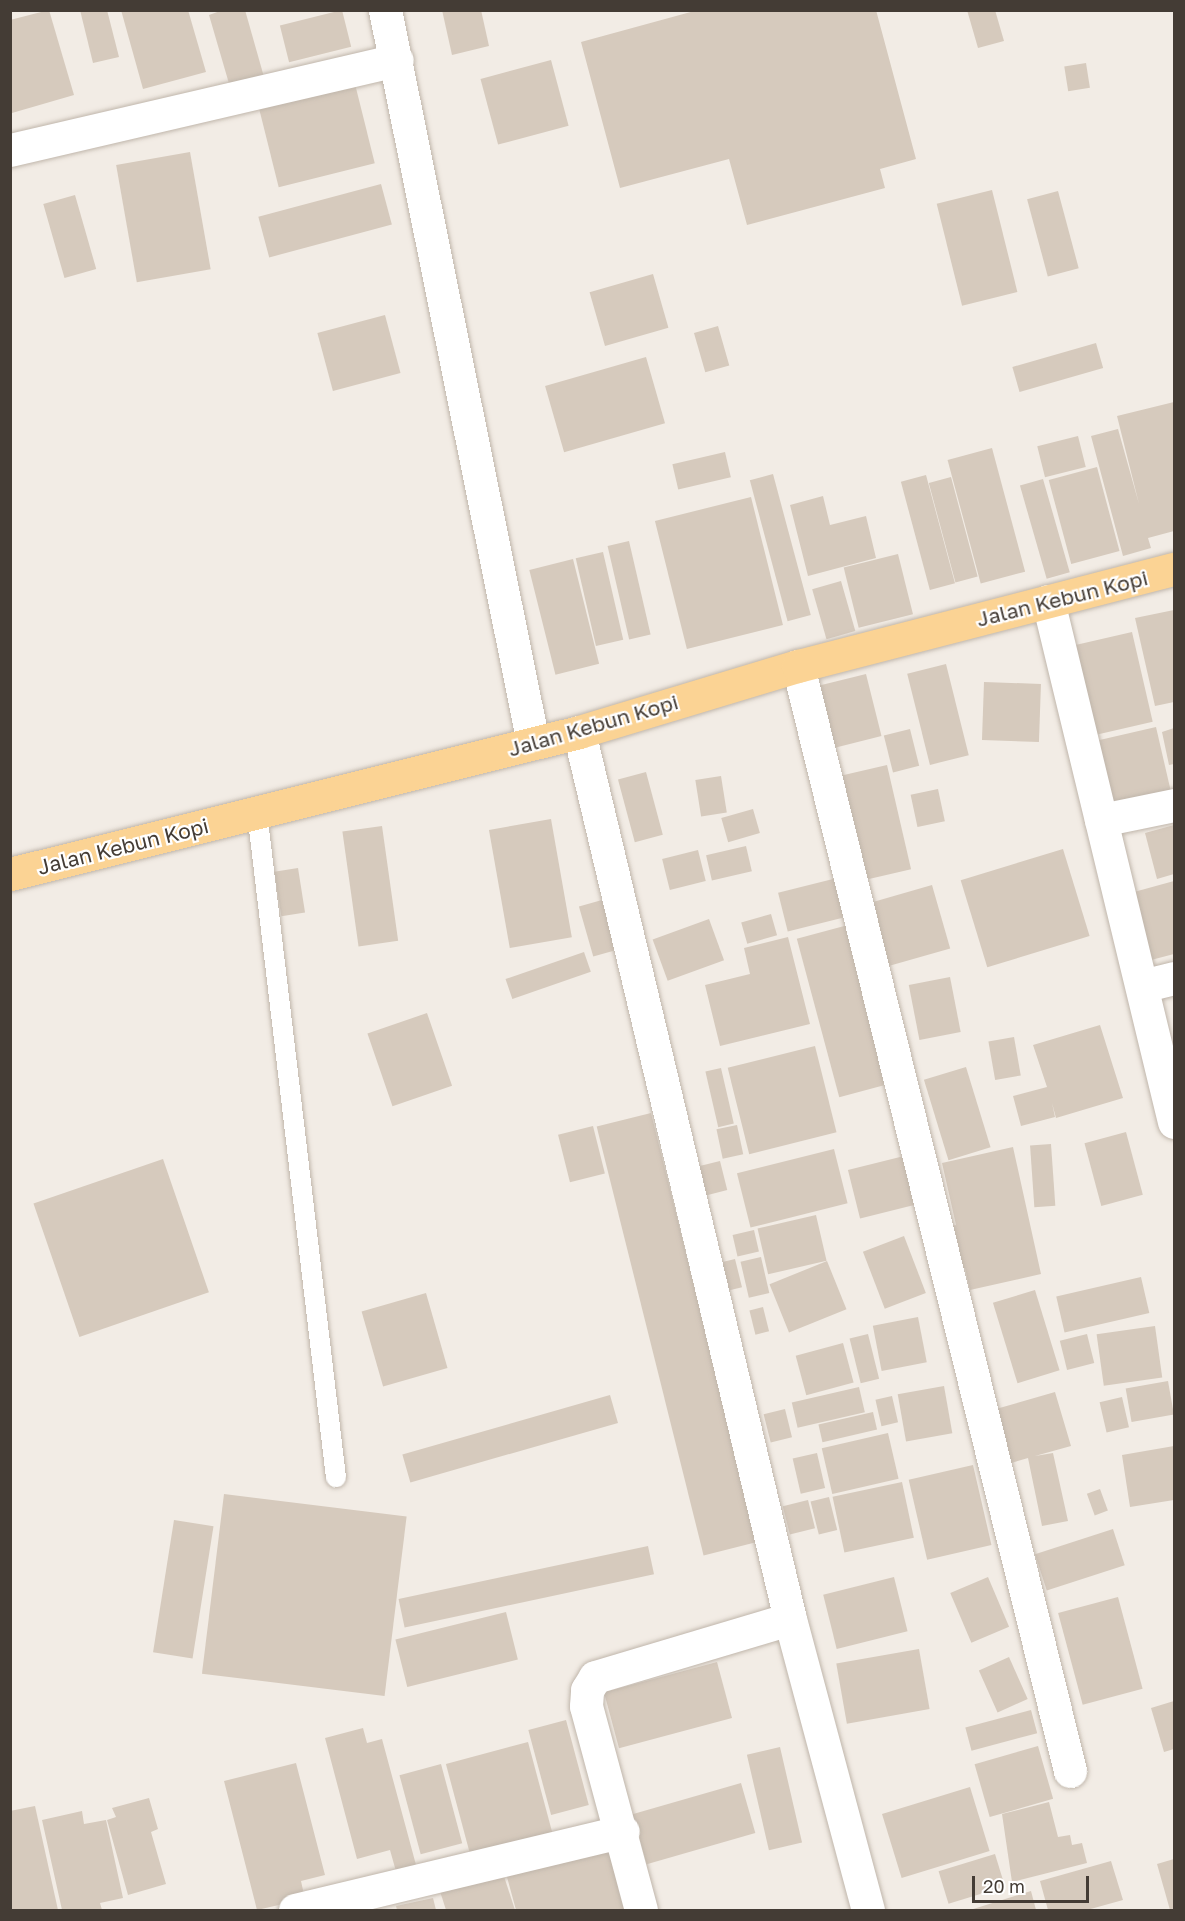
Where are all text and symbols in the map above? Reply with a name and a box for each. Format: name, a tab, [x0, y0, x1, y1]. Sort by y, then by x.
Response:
street label: Jalan Kebun Kopi	[974, 565, 1150, 631]
street label: Jalan Kebun Kopi	[505, 689, 681, 761]
street label: Jalan Kebun Kopi	[35, 813, 211, 879]
scale bar	[975, 1864, 1092, 1902]
text: 20 m	[983, 1875, 1025, 1897]

